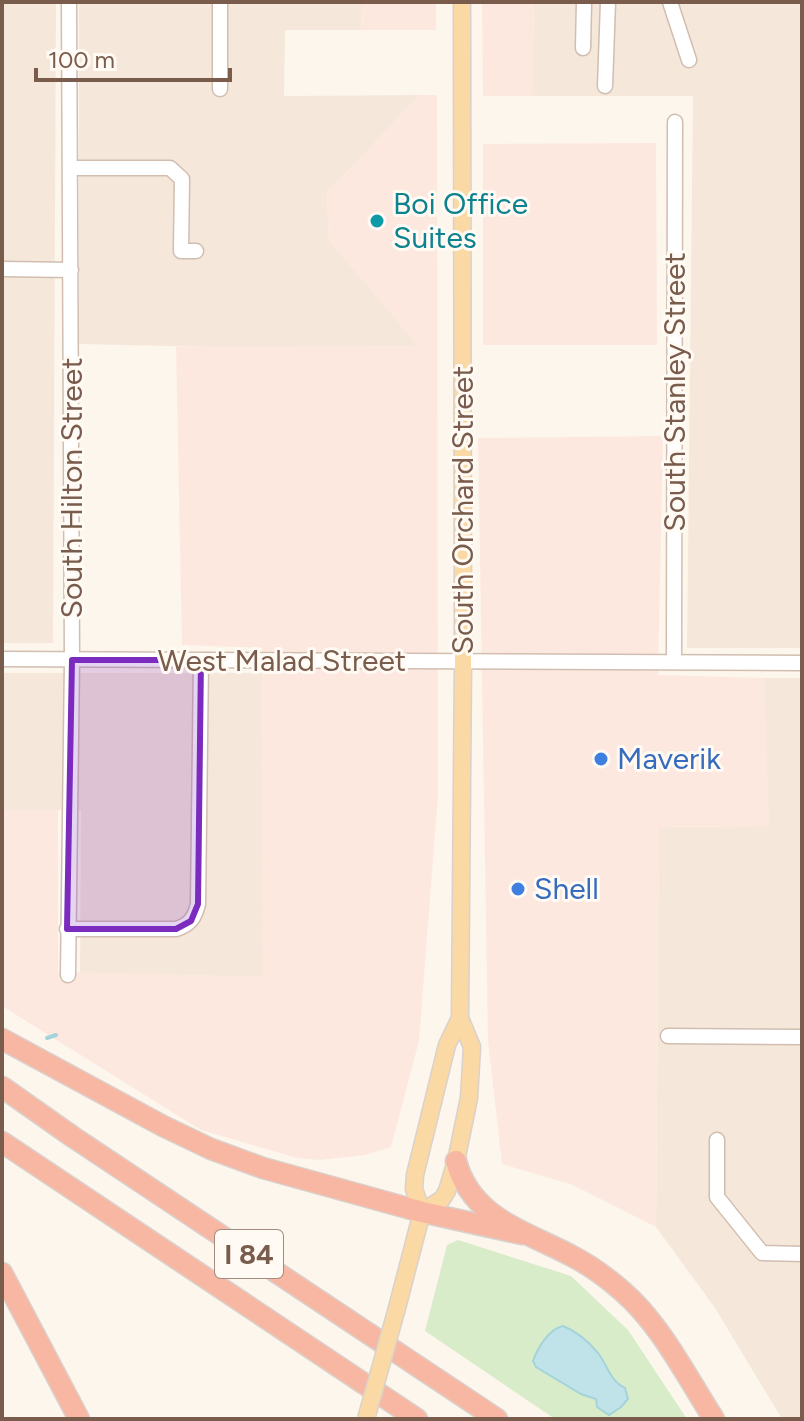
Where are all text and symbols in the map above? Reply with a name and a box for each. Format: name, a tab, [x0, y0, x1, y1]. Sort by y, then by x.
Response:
scale bar	[36, 32, 230, 82]
text: 100 m	[48, 45, 115, 74]
place label: Boi Office Suites	[393, 185, 528, 256]
marker: Boi Office Suites	[368, 212, 386, 230]
street label: South Stanley Street	[656, 252, 693, 532]
street label: South Hilton Street	[53, 358, 90, 618]
street label: South Orchard Street	[444, 366, 481, 654]
street label: West Malad Street	[158, 642, 406, 679]
place label: Maverik	[617, 740, 721, 777]
marker: Maverik	[592, 750, 610, 768]
place label: Shell	[534, 870, 599, 907]
marker: Shell	[509, 880, 527, 898]
road number: I 84	[215, 1230, 283, 1278]

